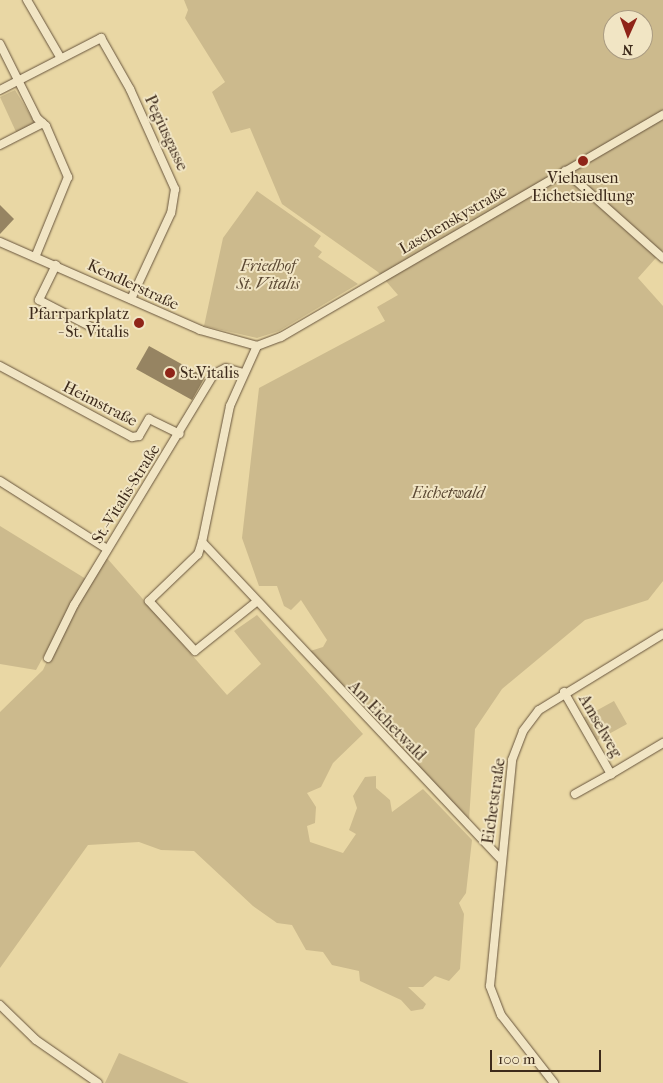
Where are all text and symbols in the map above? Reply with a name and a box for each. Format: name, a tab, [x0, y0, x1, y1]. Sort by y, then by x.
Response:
north arrow	[603, 10, 653, 60]
text: N	[622, 41, 633, 58]
street label: Pegiusgasse	[140, 92, 192, 174]
marker: Viehausen Eichetsiedlung	[577, 155, 589, 167]
place label: Viehausen Eichetsiedlung	[532, 168, 634, 206]
street label: Laschenskystraße	[396, 181, 510, 259]
street label: Kendlerstraße	[84, 255, 182, 315]
park label: Friedhof St. Vitalis	[236, 256, 300, 294]
place label: Pfarrparkplatz - St. Vitalis	[29, 304, 129, 342]
marker: Pfarrparkplatz - St. Vitalis	[133, 317, 145, 329]
place label: St.Vitalis	[180, 363, 239, 383]
marker: St.Vitalis	[164, 367, 176, 379]
street label: Heimstraße	[60, 377, 140, 431]
street label: St.-Vitalis-Straße	[88, 441, 164, 547]
park label: Eichetwald	[412, 483, 484, 503]
street label: Am Eichetwald	[344, 677, 430, 765]
street label: Amselweg	[574, 691, 626, 761]
street label: Eichetstraße	[478, 757, 510, 845]
scale bar	[493, 1040, 604, 1072]
text: 100 m	[498, 1050, 536, 1068]

